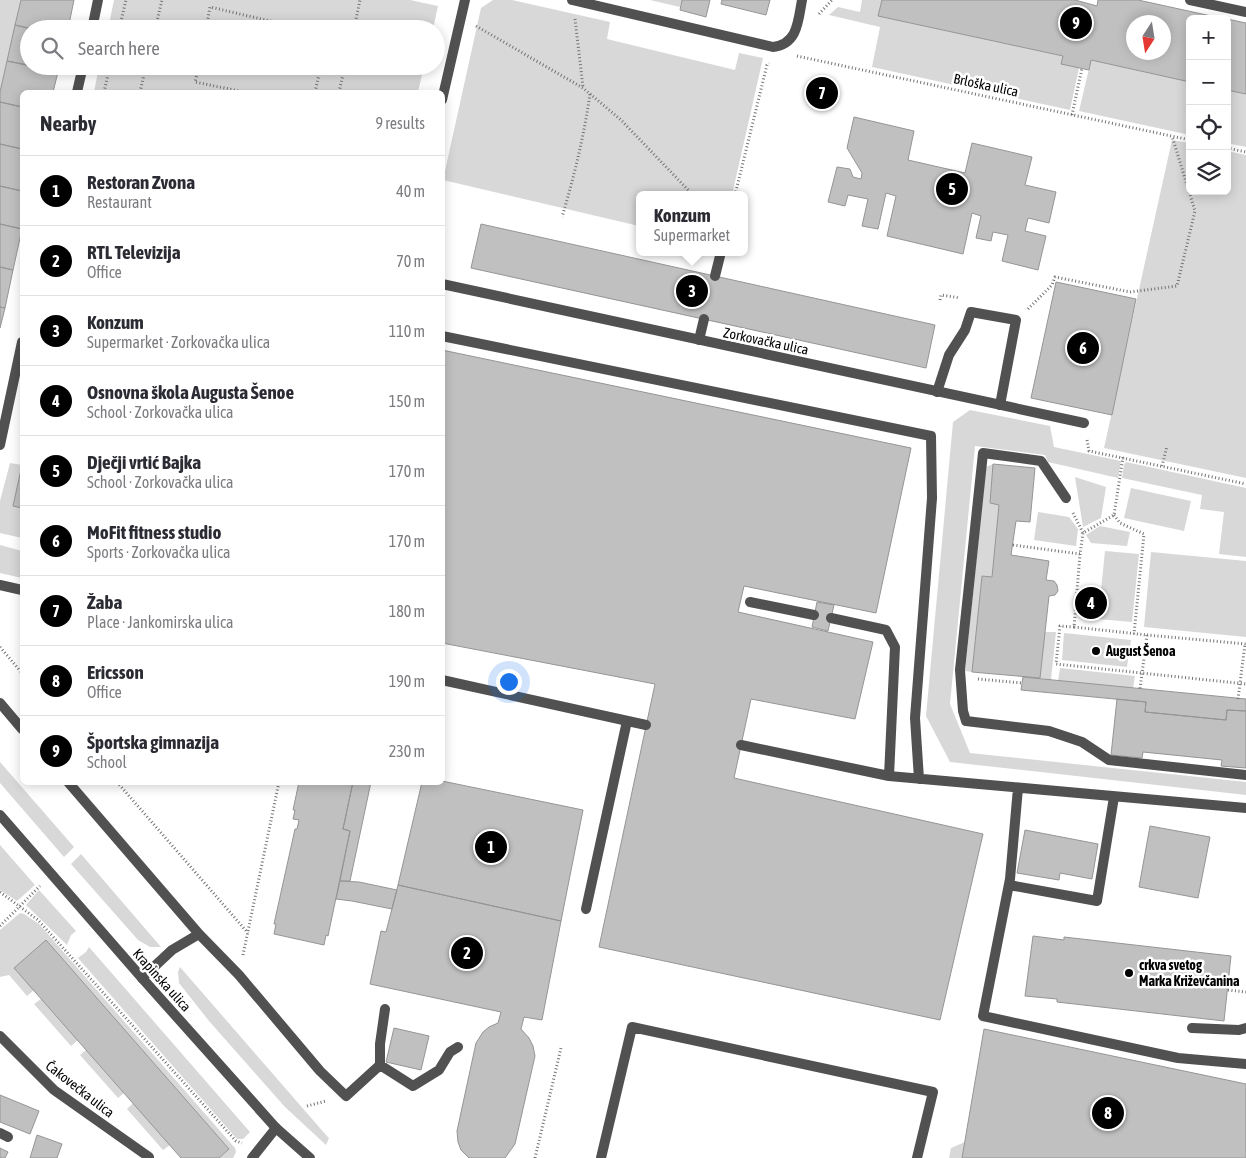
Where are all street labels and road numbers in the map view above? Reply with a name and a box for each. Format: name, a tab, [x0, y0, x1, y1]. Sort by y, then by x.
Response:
street label: Brloška ulica	[952, 70, 1020, 100]
street label: Zorkovačka ulica	[722, 324, 810, 358]
street label: Krapinska ulica	[130, 945, 194, 1015]
street label: Čakovečka ulica	[43, 1057, 118, 1121]

